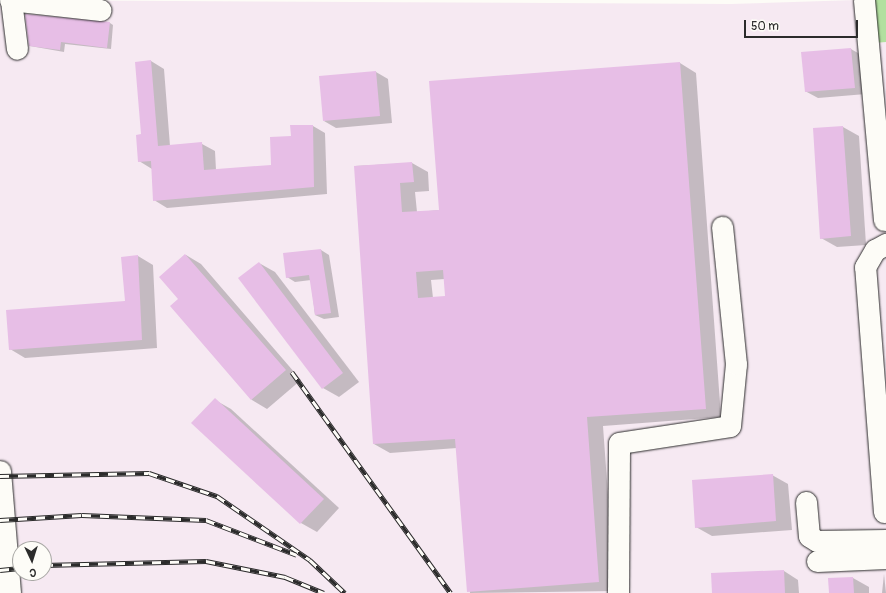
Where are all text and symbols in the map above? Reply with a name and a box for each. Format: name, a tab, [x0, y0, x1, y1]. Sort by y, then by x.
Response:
scale bar	[746, 12, 860, 38]
text: 50 m	[751, 19, 779, 34]
north arrow	[12, 541, 52, 581]
text: С	[29, 566, 37, 579]

